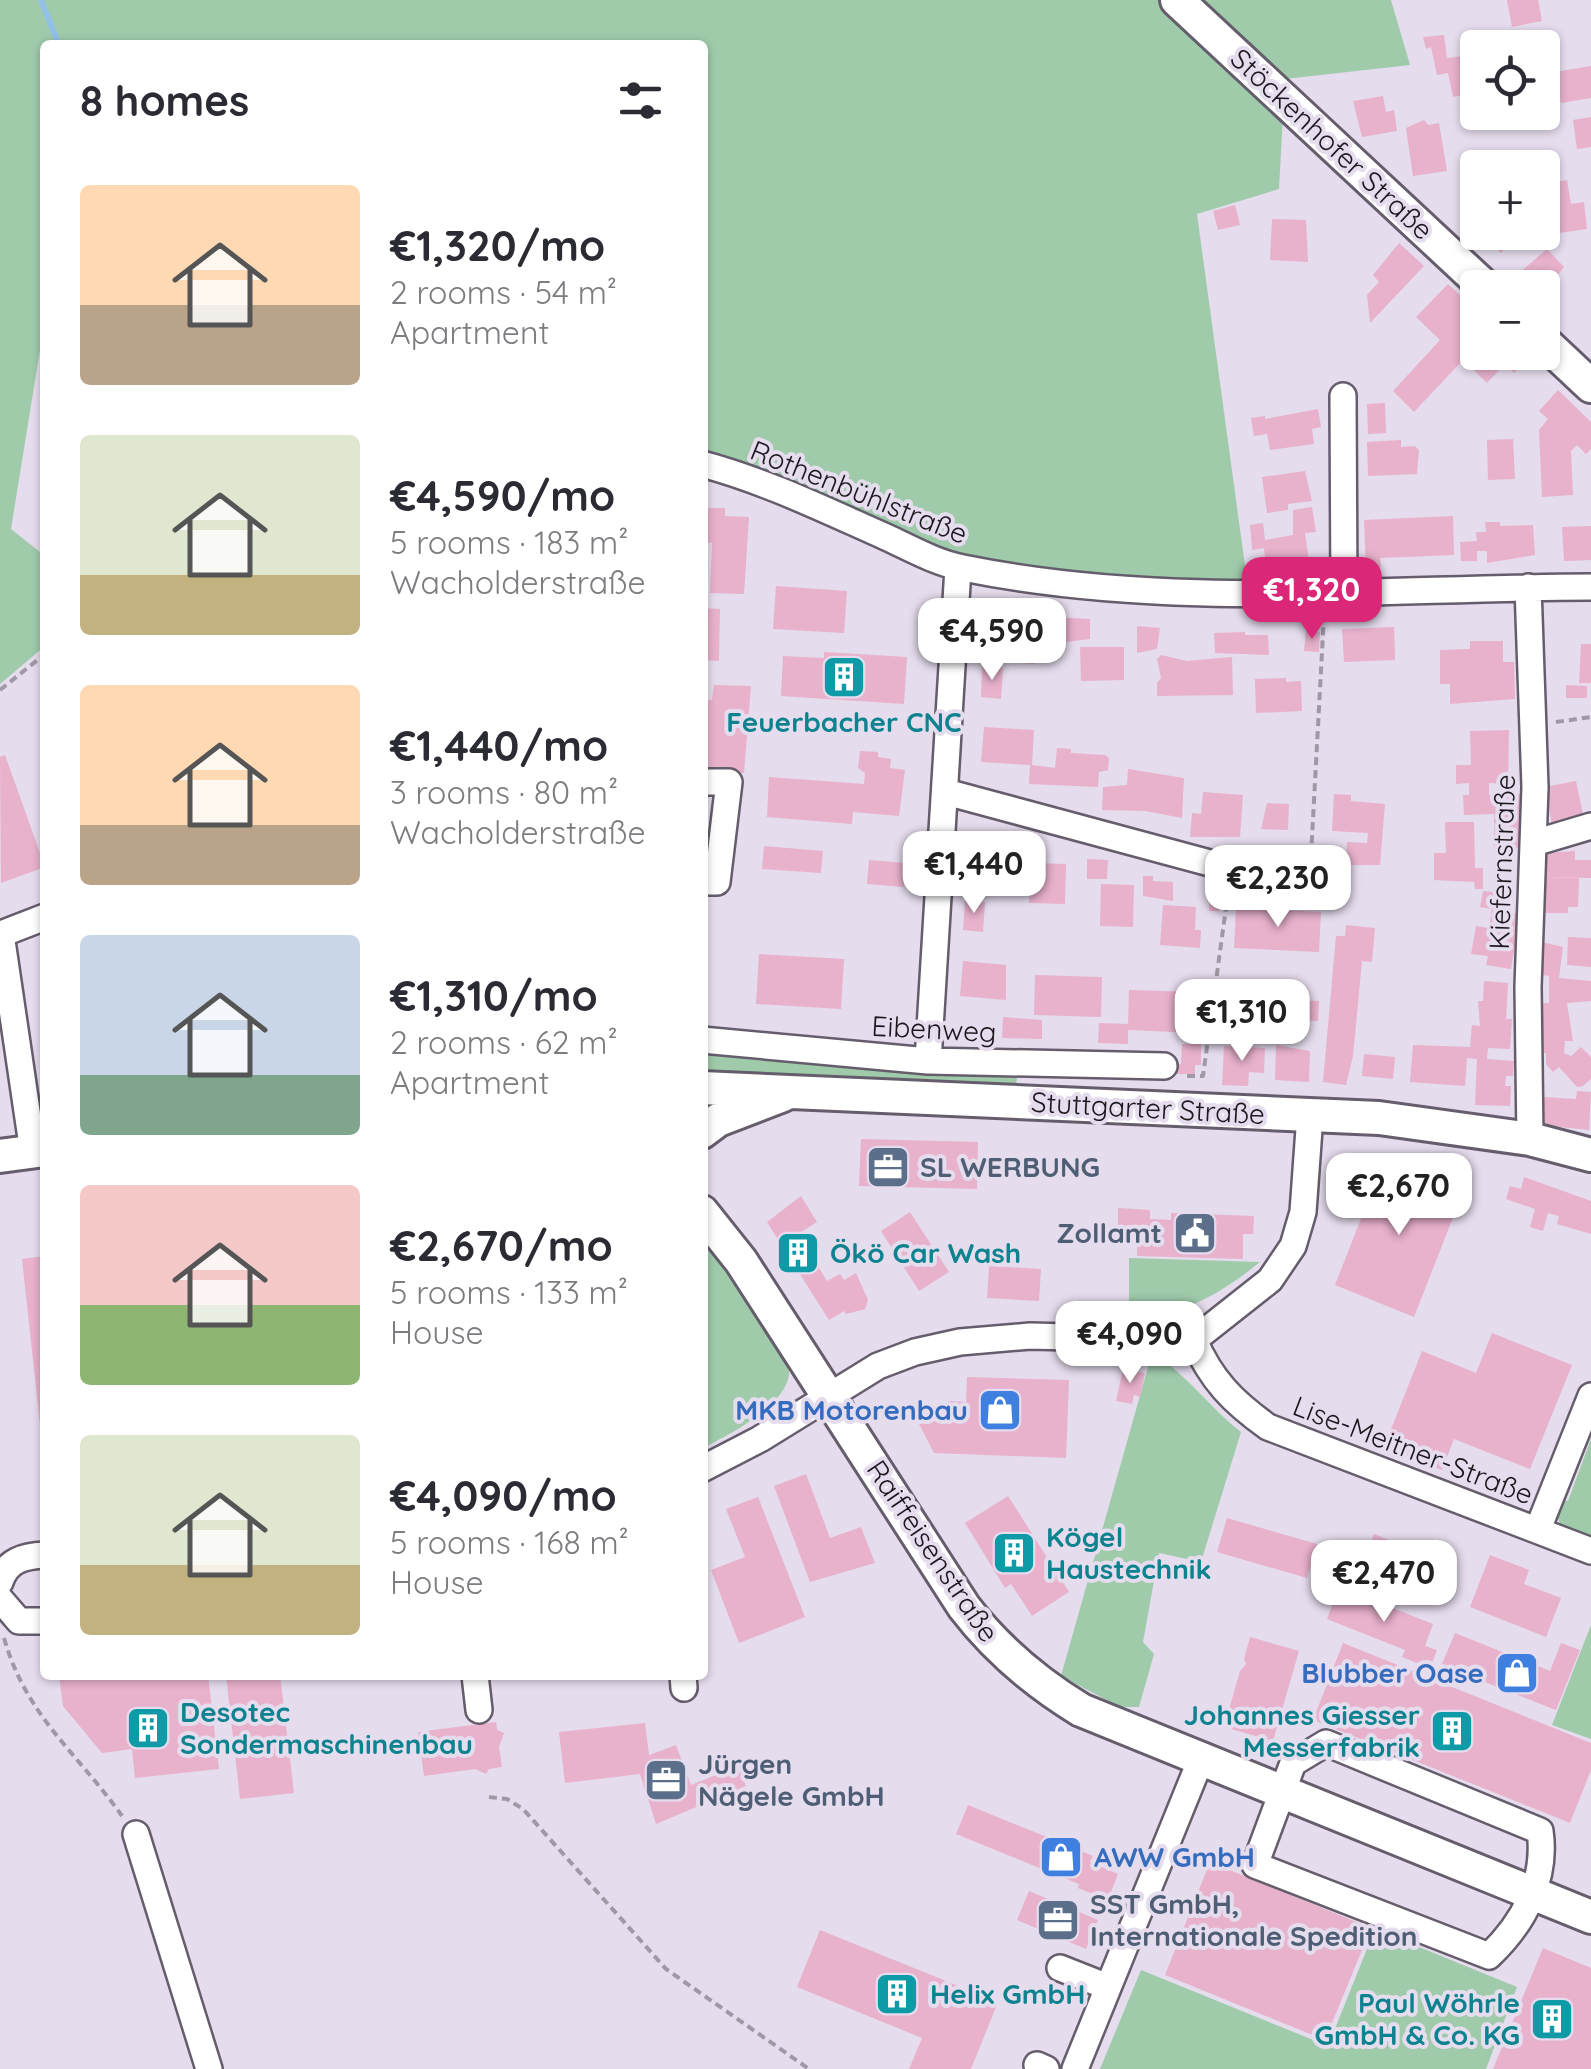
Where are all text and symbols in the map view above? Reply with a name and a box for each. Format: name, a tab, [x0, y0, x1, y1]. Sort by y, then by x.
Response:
map controls	[1460, 30, 1560, 370]
button: locate	[1460, 30, 1560, 130]
street label: Stöckenhofer Straße	[1224, 41, 1441, 247]
icon: filters	[613, 73, 668, 128]
text: 8 homes	[80, 74, 249, 127]
button: +	[1460, 150, 1560, 250]
text: €1,320/mo	[390, 219, 605, 272]
icon: home	[160, 225, 280, 345]
button: −	[1460, 270, 1560, 370]
text: 2 rooms · 54 m²	[390, 272, 617, 312]
text: Apartment	[390, 312, 549, 352]
street label: Rothenbühlstraße	[746, 432, 973, 551]
text: €4,590/mo	[390, 469, 615, 522]
icon: home	[160, 475, 280, 595]
text: 5 rooms · 183 m²	[390, 522, 628, 562]
pin: €1,320	[1231, 557, 1393, 642]
text: Wacholderstraße	[390, 562, 646, 602]
text: €1,320	[1264, 569, 1360, 609]
pin: €4,590	[911, 598, 1073, 683]
text: €4,590	[940, 610, 1044, 650]
building icon: Feuerbacher CNC	[821, 654, 867, 700]
place label: Feuerbacher CNC	[726, 704, 962, 739]
text: €1,440/mo	[390, 719, 608, 772]
icon: home	[160, 725, 280, 845]
text: 3 rooms · 80 m²	[390, 772, 618, 812]
street label: Kiefernstraße	[1481, 774, 1522, 950]
text: Wacholderstraße	[390, 812, 646, 852]
pin: €1,440	[893, 831, 1055, 916]
text: €1,440	[925, 843, 1023, 883]
pin: €2,230	[1197, 845, 1359, 930]
text: €2,230	[1227, 857, 1329, 897]
text: €1,310/mo	[390, 969, 598, 1022]
icon: home	[160, 975, 280, 1095]
pin: €1,310	[1161, 979, 1323, 1064]
text: €1,310	[1197, 991, 1287, 1031]
street label: Eibenweg	[871, 1008, 997, 1049]
text: 2 rooms · 62 m²	[390, 1022, 618, 1062]
text: Apartment	[390, 1062, 549, 1102]
street label: Stuttgarter Straße	[1030, 1084, 1266, 1131]
office icon: SL WERBUNG	[865, 1144, 911, 1190]
place label: SL WERBUNG	[920, 1149, 1100, 1184]
pin: €2,670	[1318, 1153, 1480, 1238]
text: €2,670	[1348, 1165, 1450, 1205]
public building icon: Zollamt	[1172, 1210, 1218, 1256]
place label: Zollamt	[1057, 1215, 1162, 1250]
text: €2,670/mo	[390, 1219, 613, 1272]
icon: home	[160, 1225, 280, 1345]
building icon: Ökö Car Wash	[775, 1230, 821, 1276]
place label: Ökö Car Wash	[830, 1235, 1021, 1270]
text: 5 rooms · 133 m²	[390, 1272, 628, 1312]
pin: €4,090	[1049, 1301, 1211, 1386]
text: House	[390, 1312, 484, 1352]
text: €4,090	[1077, 1313, 1183, 1353]
shop icon: MKB Motorenbau	[977, 1387, 1023, 1433]
street label: Lise-Meitner-Straße	[1288, 1388, 1538, 1511]
place label: MKB Motorenbau	[735, 1392, 968, 1427]
street label: Raiffeisenstraße	[860, 1453, 1007, 1648]
text: €4,090/mo	[390, 1469, 617, 1522]
icon: home	[160, 1475, 280, 1595]
place label: Kögel Haustechnik	[1046, 1519, 1211, 1586]
text: 5 rooms · 168 m²	[390, 1522, 629, 1562]
building icon: Kögel Haustechnik	[991, 1530, 1037, 1576]
pin: €2,470	[1303, 1540, 1465, 1625]
text: €2,470	[1333, 1552, 1435, 1592]
text: House	[390, 1562, 484, 1602]
shop icon: Blubber Oase	[1494, 1650, 1540, 1696]
place label: Blubber Oase	[1301, 1655, 1484, 1690]
place label: Desotec Sondermaschinenbau	[180, 1694, 473, 1761]
place label: Johannes Giesser Messerfabrik	[1184, 1697, 1420, 1764]
building icon: Desotec Sondermaschinenbau	[125, 1705, 171, 1751]
building icon: Johannes Giesser Messerfabrik	[1429, 1708, 1475, 1754]
place label: Jürgen Nägele GmbH	[698, 1746, 885, 1813]
office icon: Jürgen Nägele GmbH	[643, 1757, 689, 1803]
shop icon: AWW GmbH	[1038, 1834, 1084, 1880]
place label: AWW GmbH	[1094, 1839, 1255, 1874]
place label: SST GmbH, Internationale Spedition	[1090, 1886, 1417, 1953]
office icon: SST GmbH, Internationale Spedition	[1035, 1897, 1081, 1943]
building icon: Helix GmbH	[874, 1971, 920, 2017]
place label: Helix GmbH	[930, 1976, 1085, 2011]
place label: Paul Wöhrle GmbH & Co. KG	[1315, 1985, 1520, 2052]
building icon: Paul Wöhrle GmbH & Co. KG	[1529, 1996, 1575, 2042]

